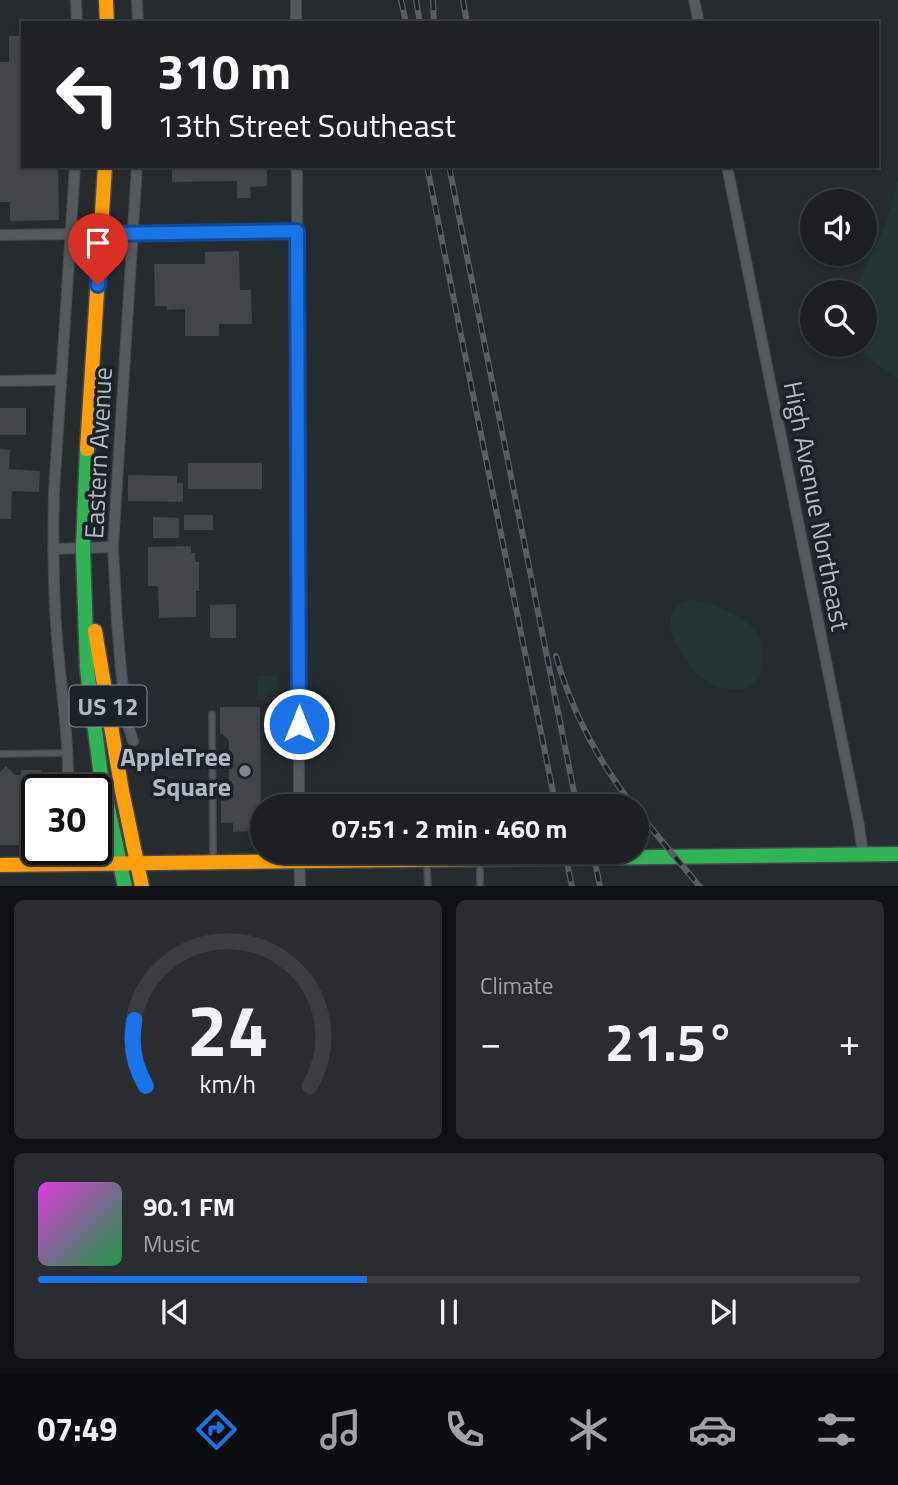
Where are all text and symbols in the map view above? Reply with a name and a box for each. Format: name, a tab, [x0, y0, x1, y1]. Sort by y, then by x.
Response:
text: 310 m	[157, 33, 291, 108]
icon: left	[42, 49, 133, 140]
text: 13th Street Southeast	[157, 101, 456, 149]
map controls	[800, 189, 877, 357]
button: sound	[800, 189, 877, 266]
pin	[68, 213, 128, 285]
icon: arrive	[79, 224, 117, 262]
button: search	[800, 280, 877, 357]
street label: Eastern Avenue	[74, 366, 122, 540]
street label: High Avenue Northeast	[774, 378, 860, 634]
road number: US 12	[70, 686, 146, 726]
position arrow	[262, 687, 336, 761]
place label: AppleTree Square	[120, 737, 231, 806]
marker: AppleTree Square	[237, 763, 253, 779]
speed limit sign: 30	[21, 774, 112, 865]
text: 07:51 · 2 min · 460 m	[332, 809, 567, 848]
text: Climate	[480, 968, 553, 1003]
text: 24	[187, 974, 269, 1084]
text: 21.5°	[605, 1002, 735, 1081]
text: −	[480, 1013, 501, 1071]
text: +	[839, 1013, 860, 1071]
text: km/h	[200, 1064, 256, 1102]
text: 90.1 FM	[143, 1187, 235, 1226]
text: Music	[143, 1226, 200, 1261]
icon: previous	[156, 1293, 194, 1331]
icon: pause	[430, 1293, 468, 1331]
icon: next	[704, 1293, 742, 1331]
text: 07:49	[37, 1405, 117, 1453]
icon: directions	[192, 1405, 241, 1454]
icon: music	[316, 1405, 365, 1454]
icon: phone	[440, 1405, 489, 1454]
icon: climate	[564, 1405, 613, 1454]
icon: car	[688, 1405, 737, 1454]
icon: filters	[812, 1405, 861, 1454]

